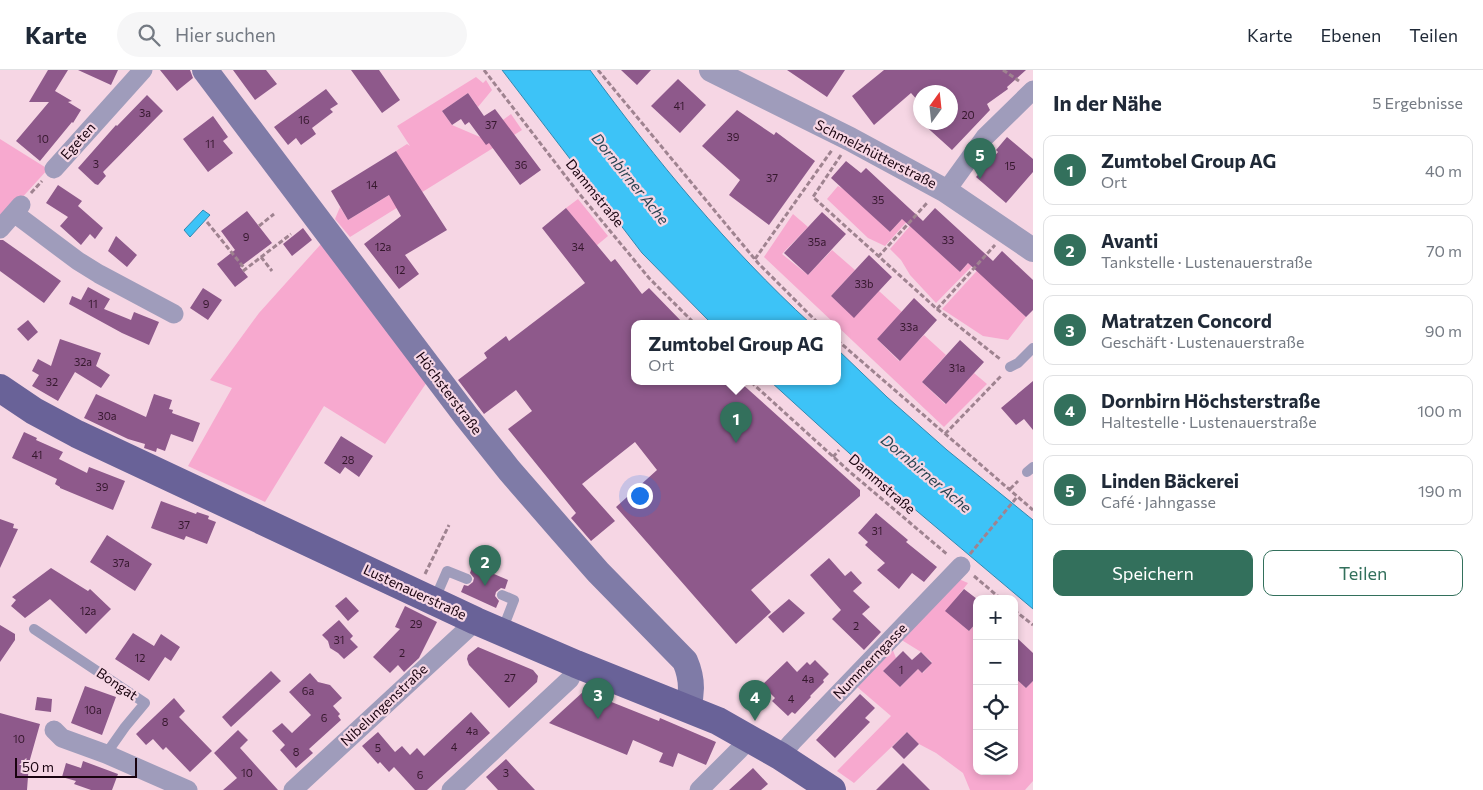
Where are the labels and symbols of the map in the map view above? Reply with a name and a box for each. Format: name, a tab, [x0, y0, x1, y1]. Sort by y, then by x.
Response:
north arrow	[913, 85, 958, 130]
house number: 41	[674, 99, 684, 112]
house number: 3a	[139, 106, 151, 119]
house number: 20	[961, 108, 975, 121]
house number: 16	[298, 113, 310, 126]
street label: Schmelzhütterstraße	[813, 116, 940, 192]
house number: 37	[485, 118, 497, 131]
street label: Egeten	[57, 119, 99, 163]
water label: Dornbirner Ache	[588, 129, 673, 228]
house number: 39	[727, 130, 740, 143]
house number: 10	[37, 132, 49, 145]
house number: 11	[205, 137, 215, 150]
pin: 5	[964, 138, 996, 179]
street label: Dammstraße	[563, 155, 628, 230]
house number: 3	[93, 157, 99, 170]
house number: 36	[515, 158, 528, 171]
house number: 15	[1004, 159, 1016, 172]
house number: 37	[766, 171, 778, 184]
house number: 14	[366, 178, 378, 191]
house number: 35	[872, 193, 884, 206]
house number: 9	[243, 230, 250, 243]
house number: 33	[942, 233, 954, 246]
house number: 35a	[808, 235, 826, 248]
house number: 12a	[375, 240, 391, 253]
house number: 34	[572, 240, 585, 253]
house number: 12	[395, 263, 405, 276]
house number: 33b	[854, 277, 874, 290]
house number: 11	[88, 297, 98, 310]
house number: 9	[203, 297, 210, 310]
house number: 33a	[900, 320, 918, 333]
street label: Höchsterstraße	[413, 348, 486, 437]
house number: 32a	[74, 355, 92, 368]
house number: 31a	[949, 361, 965, 374]
house number: 32	[46, 375, 58, 388]
pin: 1	[720, 402, 752, 443]
house number: 30a	[97, 409, 117, 422]
water label: Dornbirner Ache	[878, 430, 976, 516]
house number: 41	[32, 448, 42, 461]
street label: Dammstraße	[846, 450, 919, 517]
house number: 28	[342, 453, 355, 466]
house number: 39	[96, 480, 109, 493]
your location	[627, 483, 653, 509]
house number: 37	[178, 518, 190, 531]
house number: 31	[872, 524, 882, 537]
pin: 2	[469, 545, 501, 586]
house number: 37a	[112, 556, 130, 569]
street label: Lustenauerstraße	[361, 560, 469, 623]
house number: 12a	[80, 604, 96, 617]
house number: 29	[410, 617, 423, 630]
street label: Nummerngasse	[829, 619, 910, 702]
house number: 2	[853, 619, 859, 632]
house number: 31	[334, 633, 344, 646]
house number: 2	[399, 646, 405, 659]
house number: 12	[135, 651, 145, 664]
street label: Nibelungenstraße	[337, 660, 431, 749]
house number: 1	[899, 663, 903, 676]
street label: Bongat	[93, 664, 141, 704]
house number: 27	[504, 671, 516, 684]
house number: 4a	[802, 672, 814, 685]
pin: 3	[582, 678, 614, 719]
pin: 4	[739, 680, 771, 721]
house number: 6a	[302, 684, 314, 697]
house number: 4	[788, 692, 795, 705]
house number: 10a	[84, 703, 102, 716]
house number: 6	[321, 711, 328, 724]
house number: 8	[162, 715, 169, 728]
house number: 4a	[466, 724, 478, 737]
house number: 10	[13, 732, 25, 745]
house number: 4	[451, 740, 458, 753]
house number: 5	[375, 741, 381, 754]
house number: 8	[293, 745, 300, 758]
scale bar	[15, 755, 138, 778]
house number: 10	[241, 766, 253, 779]
house number: 3	[503, 766, 509, 779]
house number: 6	[417, 768, 424, 781]

